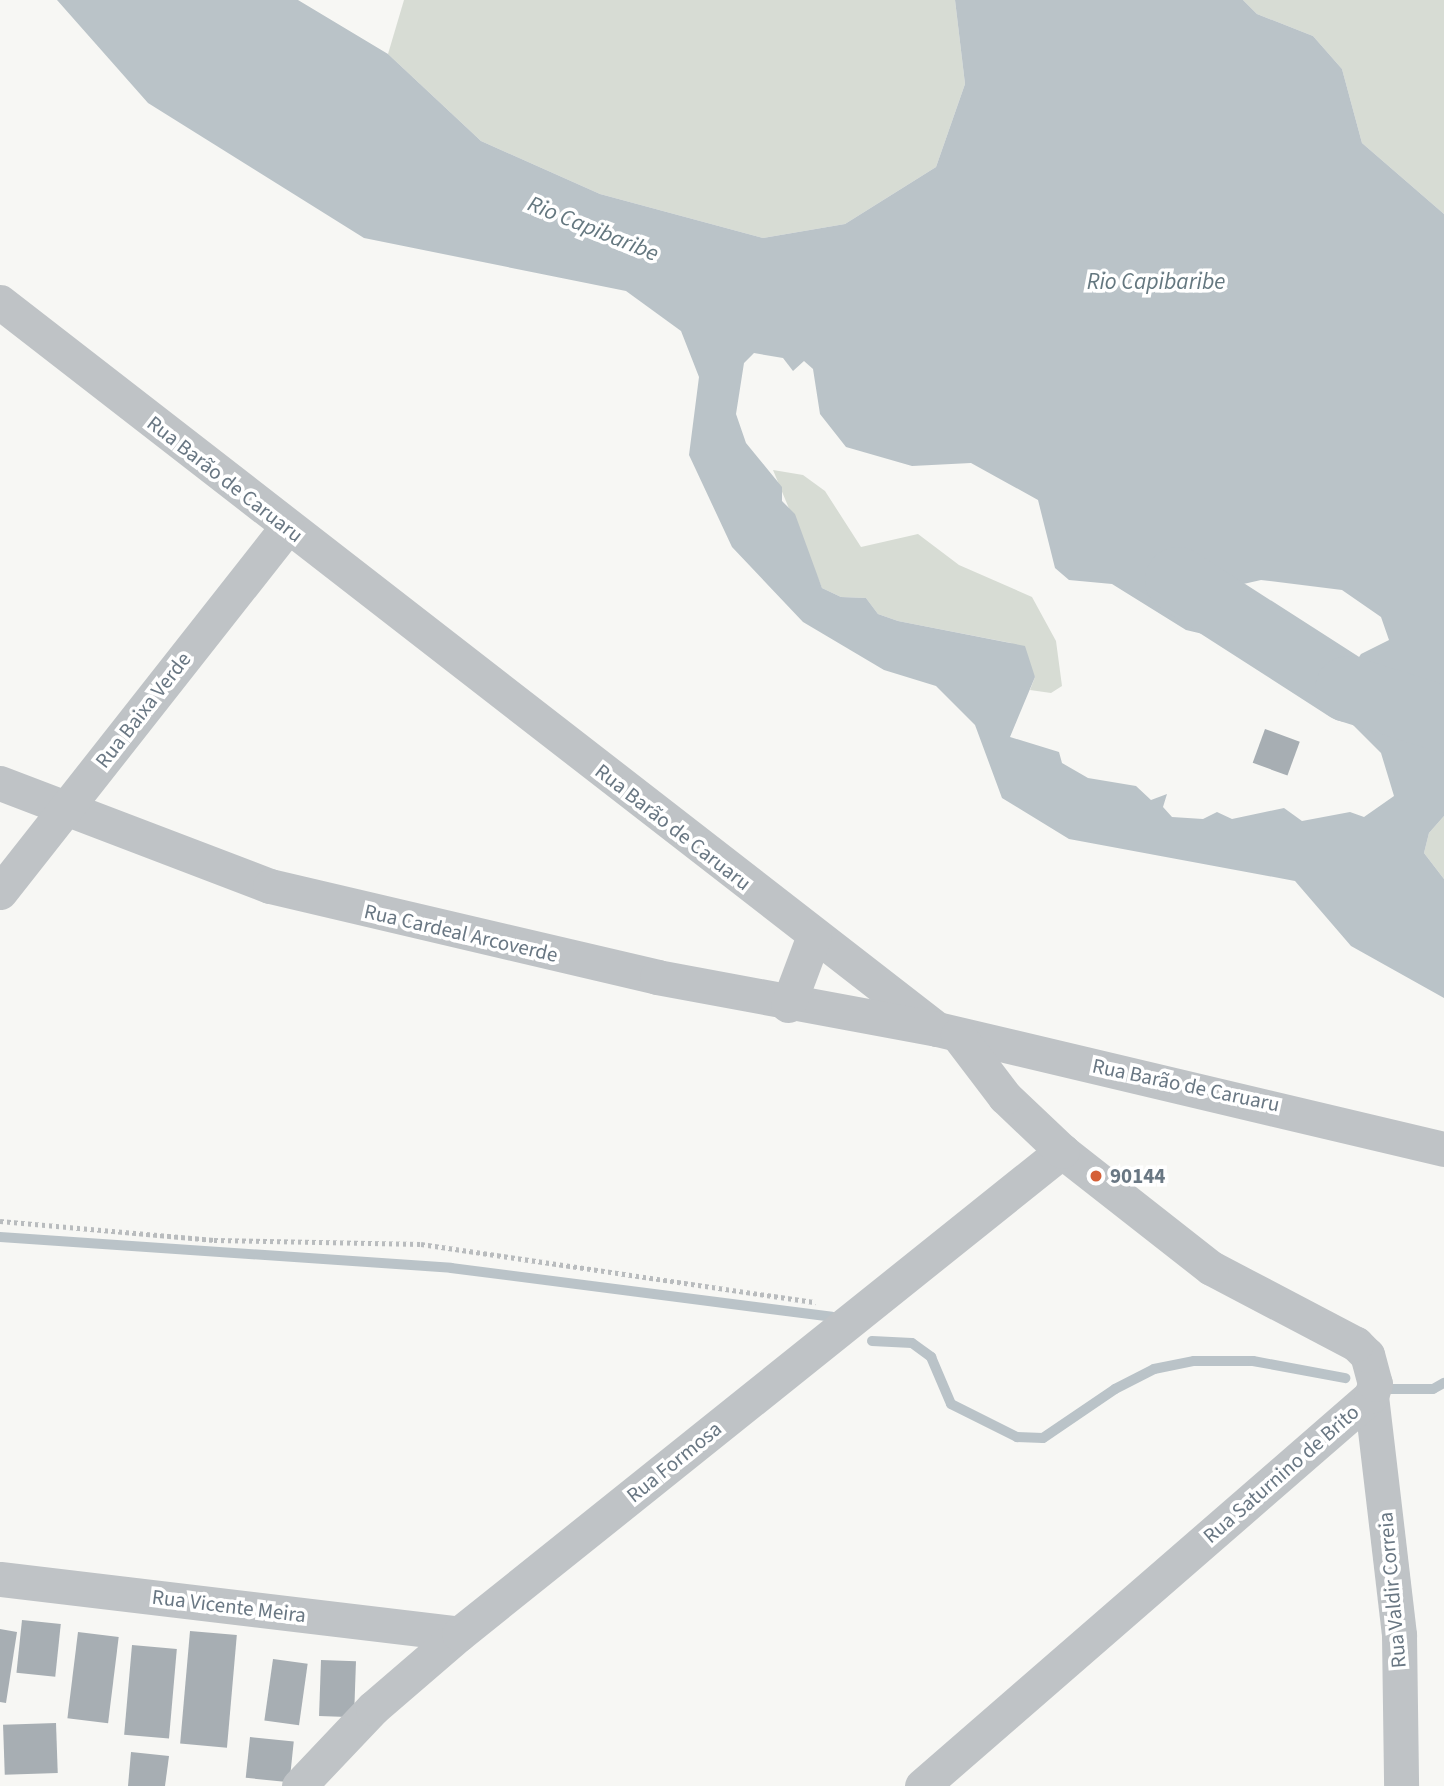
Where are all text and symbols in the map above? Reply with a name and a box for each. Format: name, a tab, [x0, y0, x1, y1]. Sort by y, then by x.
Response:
water label: Rio Capibaribe	[524, 190, 662, 268]
water label: Rio Capibaribe	[1087, 268, 1225, 296]
street label: Rua Barão de Caruaru	[142, 410, 308, 548]
street label: Rua Baixa Verde	[90, 647, 196, 773]
street label: Rua Barão de Caruaru	[590, 758, 756, 896]
street label: Rua Cardeal Arcoverde	[362, 898, 560, 968]
street label: Rua Barão de Caruaru	[1090, 1053, 1282, 1117]
place label: 90144	[1110, 1163, 1165, 1189]
marker: 90144	[1088, 1168, 1104, 1184]
street label: Rua Saturnino de Brito	[1198, 1399, 1364, 1549]
street label: Rua Formosa	[621, 1416, 727, 1508]
street label: Rua Valdir Correia	[1373, 1511, 1411, 1669]
street label: Rua Vicente Meira	[151, 1584, 307, 1628]

